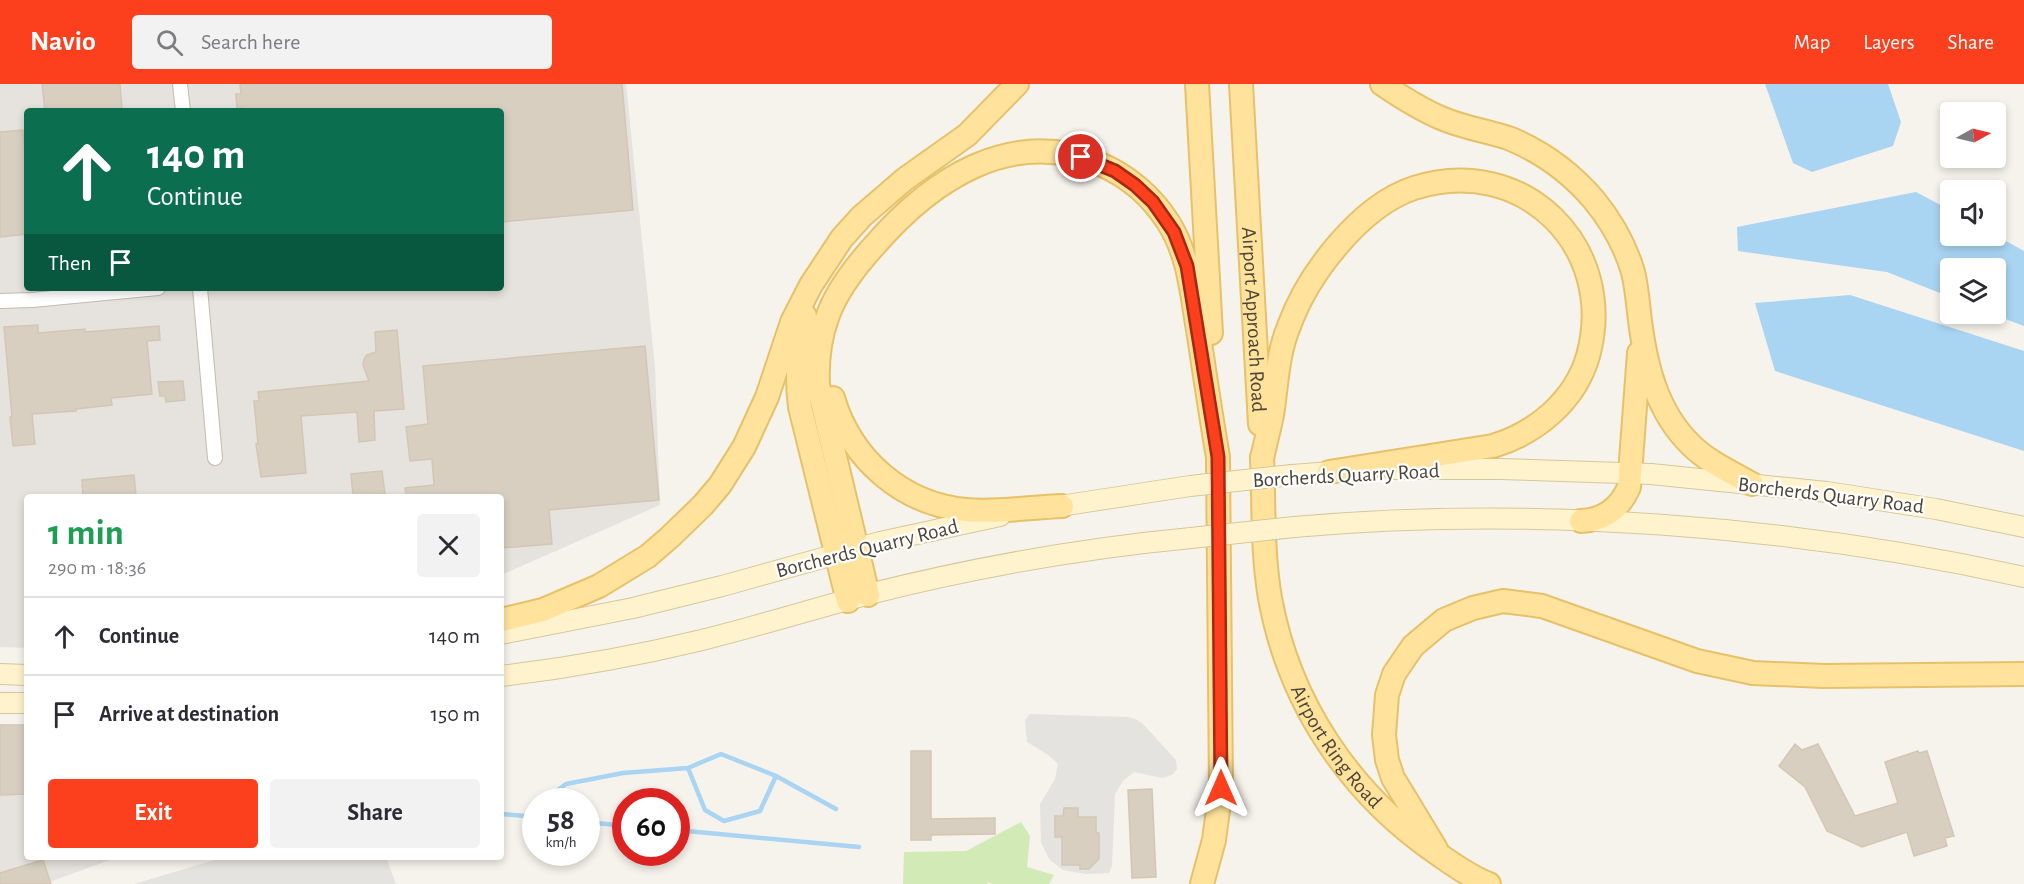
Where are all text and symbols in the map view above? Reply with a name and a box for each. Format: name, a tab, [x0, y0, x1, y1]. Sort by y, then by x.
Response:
search box	[132, 15, 552, 69]
icon: search	[153, 26, 186, 59]
text: Navio	[30, 28, 96, 56]
text: Search here	[201, 31, 300, 53]
text: Map	[1794, 32, 1830, 53]
text: Layers	[1863, 32, 1914, 53]
text: Share	[1947, 32, 1994, 53]
north arrow	[1940, 102, 2006, 168]
map controls	[1940, 102, 2006, 324]
pin	[1055, 131, 1106, 182]
icon: ahead	[48, 132, 126, 210]
text: 140 m	[147, 134, 245, 176]
icon: arrive	[1064, 140, 1097, 173]
button: sound	[1940, 180, 2006, 246]
text: Continue	[147, 183, 243, 210]
street label: Airport Approach Road	[1238, 226, 1269, 413]
icon: arrive	[104, 246, 137, 279]
text: Then	[48, 252, 92, 274]
button: layers	[1940, 258, 2006, 324]
street label: Borcherds Quarry Road	[1252, 460, 1440, 491]
street label: Borcherds Quarry Road	[1737, 474, 1925, 517]
button: close	[417, 514, 480, 577]
text: 1 min	[48, 515, 124, 551]
street label: Borcherds Quarry Road	[774, 516, 961, 581]
text: 290 m · 18:36	[48, 558, 146, 578]
icon: ahead	[48, 620, 81, 653]
text: Continue	[99, 625, 179, 647]
text: 140 m	[429, 625, 480, 647]
street label: Airport Ring Road	[1287, 682, 1386, 813]
icon: arrive	[48, 698, 81, 731]
text: Arrive at destination	[99, 703, 279, 725]
text: 150 m	[430, 703, 480, 725]
position arrow	[1189, 756, 1253, 820]
button: Exit	[48, 779, 258, 848]
button: Share	[270, 779, 480, 848]
speed limit sign: 60	[612, 788, 690, 866]
text: 58	[547, 805, 575, 835]
text: km/h	[546, 835, 576, 850]

